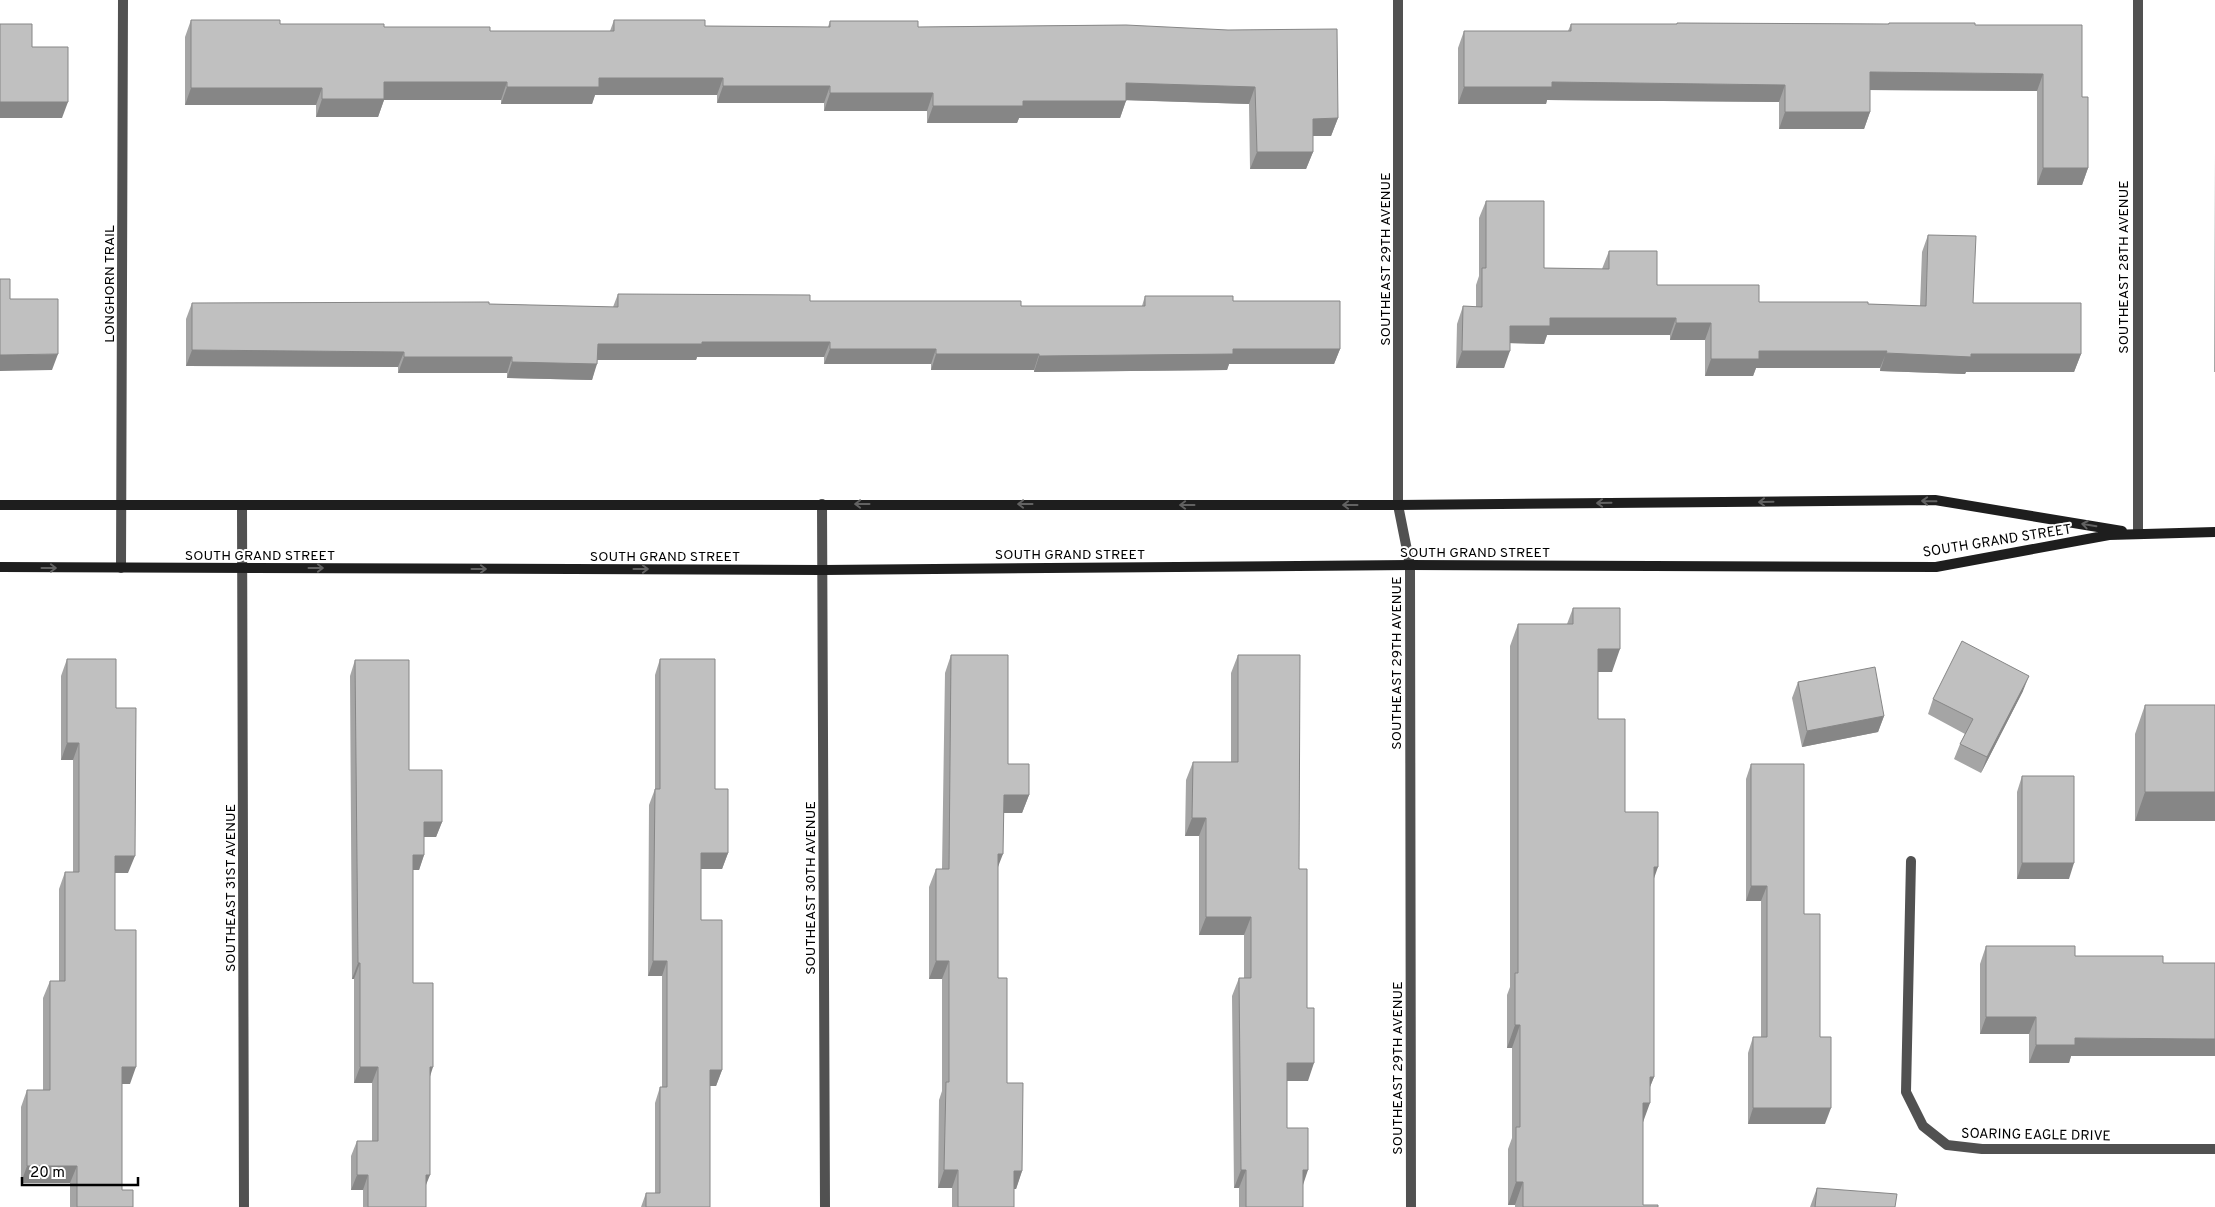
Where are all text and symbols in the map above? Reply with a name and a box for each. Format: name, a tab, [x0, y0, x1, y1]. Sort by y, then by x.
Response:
street label: SOUTHEAST 29TH AVENUE	[1378, 172, 1395, 346]
street label: SOUTHEAST 28TH AVENUE	[2116, 180, 2133, 354]
street label: LONGHORN TRAIL	[102, 225, 119, 343]
one-way arrow	[1921, 496, 1938, 506]
one-way arrow	[1759, 497, 1775, 507]
one-way arrow	[854, 499, 870, 509]
one-way arrow	[1017, 499, 1033, 509]
one-way arrow	[1596, 499, 1612, 508]
one-way arrow	[1179, 500, 1196, 510]
one-way arrow	[1342, 500, 1358, 510]
one-way arrow	[2082, 520, 2098, 530]
street label: SOUTH GRAND STREET	[1922, 521, 2073, 562]
street label: SOUTH GRAND STREET	[1400, 545, 1550, 562]
street label: SOUTH GRAND STREET	[995, 547, 1145, 564]
street label: SOUTH GRAND STREET	[185, 548, 335, 565]
street label: SOUTH GRAND STREET	[590, 549, 740, 566]
one-way arrow	[40, 563, 56, 573]
one-way arrow	[308, 563, 324, 573]
one-way arrow	[470, 564, 486, 574]
one-way arrow	[632, 564, 649, 574]
street label: SOUTHEAST 29TH AVENUE	[1389, 576, 1406, 750]
street label: SOUTHEAST 30TH AVENUE	[803, 801, 820, 975]
street label: SOUTHEAST 31ST AVENUE	[223, 804, 240, 972]
street label: SOUTHEAST 29TH AVENUE	[1390, 981, 1407, 1155]
street label: SOARING EAGLE DRIVE	[1961, 1126, 2111, 1145]
scale bar	[22, 1154, 139, 1186]
text: 20 m	[30, 1164, 65, 1183]

